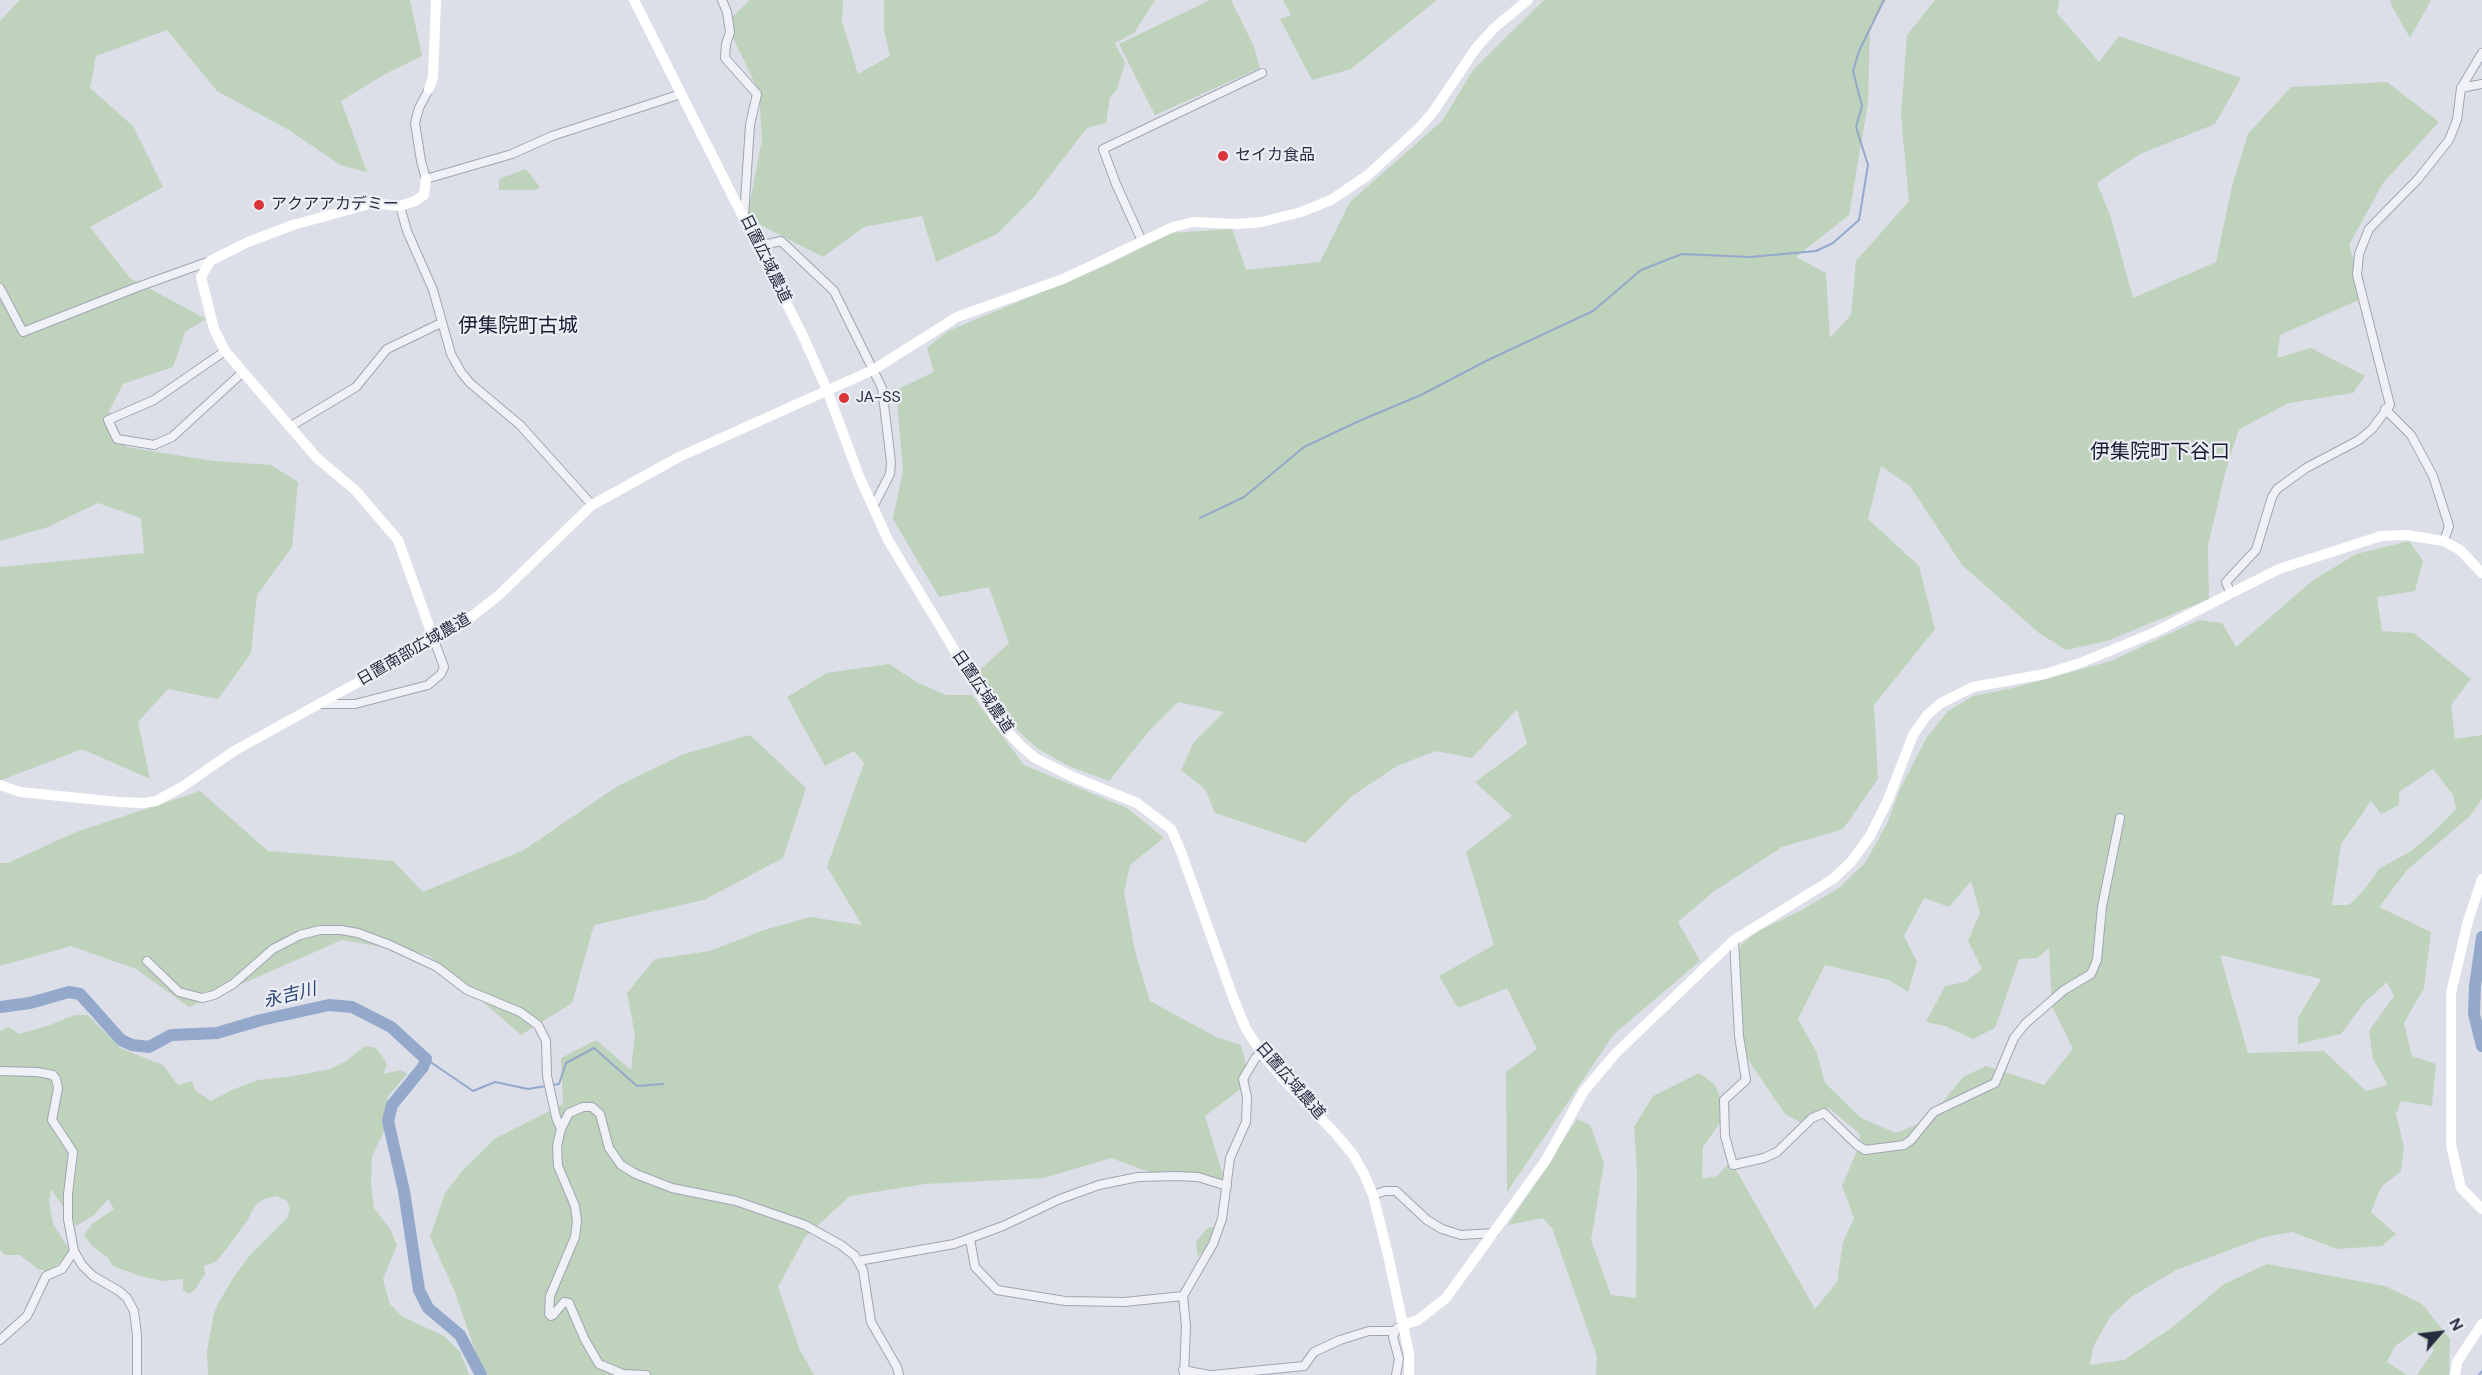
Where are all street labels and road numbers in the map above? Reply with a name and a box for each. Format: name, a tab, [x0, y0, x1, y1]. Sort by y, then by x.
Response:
street label: 日置広域農道	[735, 212, 795, 306]
street label: 日置南部広域農道	[354, 610, 474, 690]
street label: 日置広域農道	[947, 647, 1017, 737]
street label: 日置広域農道	[1251, 1038, 1329, 1124]

